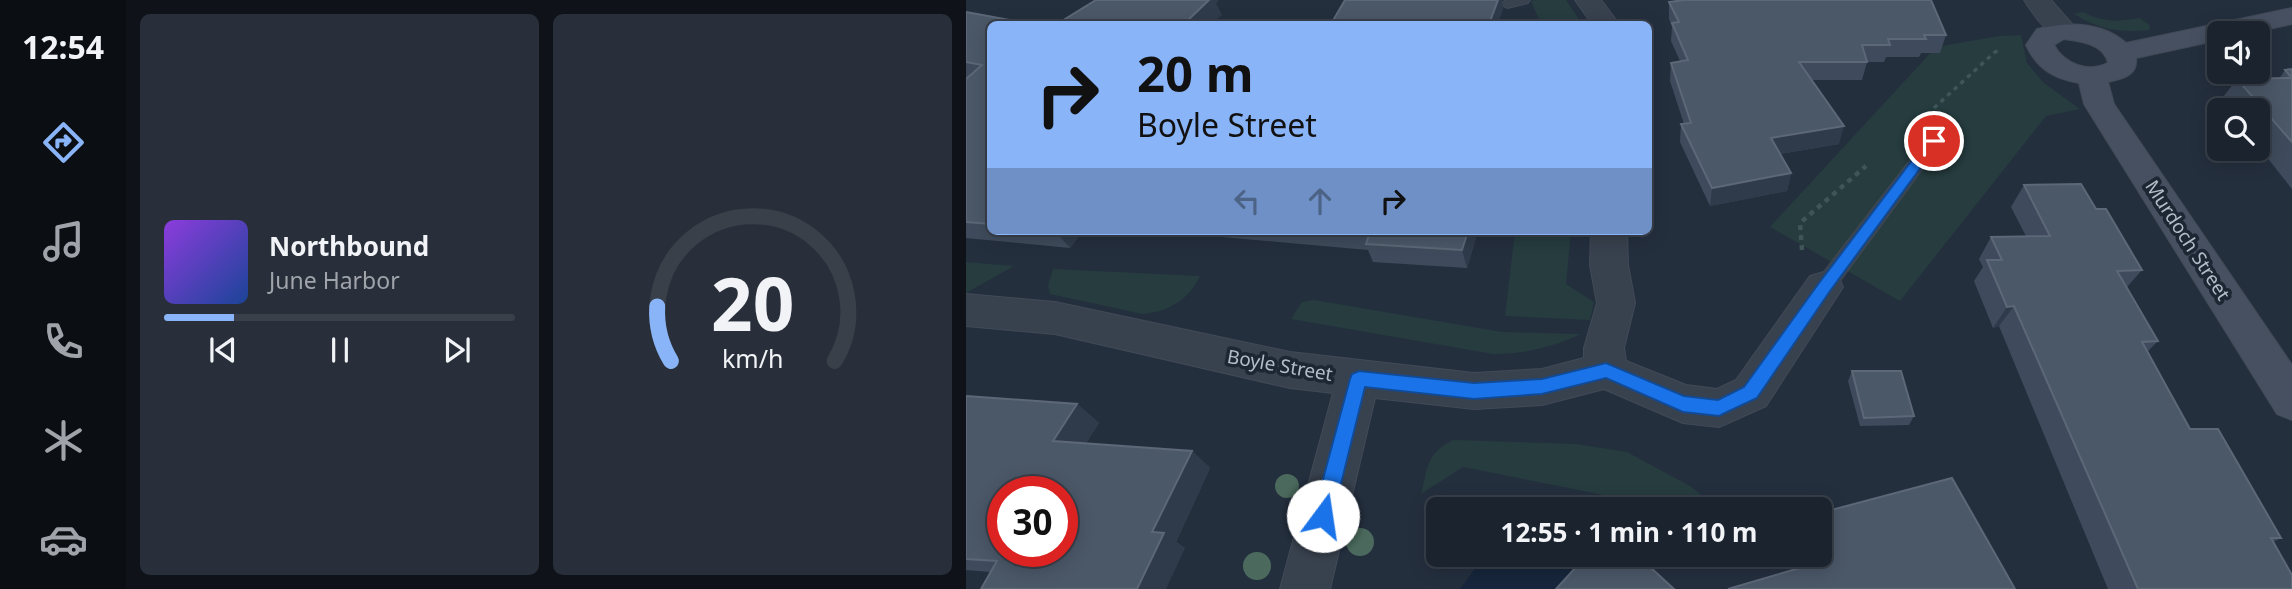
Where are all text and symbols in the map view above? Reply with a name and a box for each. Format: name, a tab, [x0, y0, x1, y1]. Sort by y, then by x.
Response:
map controls	[2207, 21, 2270, 161]
button: sound	[2207, 21, 2270, 84]
text: 12:54	[22, 25, 104, 68]
text: 20 m	[1137, 40, 1254, 106]
icon: right	[1022, 49, 1113, 140]
button: search	[2207, 98, 2270, 161]
text: Boyle Street	[1137, 103, 1317, 146]
pin	[1904, 111, 1964, 171]
icon: directions	[39, 118, 88, 167]
icon: arrive	[1915, 122, 1953, 160]
street label: Murdoch Street	[2139, 175, 2237, 305]
icon: left	[1228, 182, 1266, 220]
icon: ahead	[1301, 182, 1339, 220]
icon: right	[1374, 182, 1412, 220]
icon: music	[39, 217, 88, 266]
text: Northbound	[269, 228, 429, 264]
text: 20	[711, 253, 794, 352]
text: June Harbor	[269, 264, 400, 296]
icon: phone	[39, 317, 88, 366]
icon: previous	[204, 331, 242, 369]
icon: pause	[321, 331, 359, 369]
icon: next	[438, 331, 476, 369]
text: km/h	[722, 340, 783, 374]
street label: Boyle Street	[1225, 343, 1335, 387]
icon: climate	[39, 416, 88, 465]
speed limit sign: 30	[987, 476, 1078, 567]
position arrow	[1286, 479, 1360, 553]
text: 12:55 · 1 min · 110 m	[1501, 514, 1757, 550]
icon: car	[39, 515, 88, 564]

